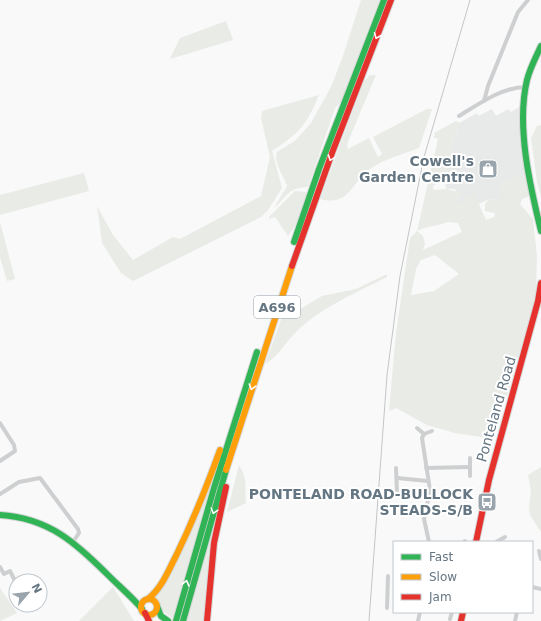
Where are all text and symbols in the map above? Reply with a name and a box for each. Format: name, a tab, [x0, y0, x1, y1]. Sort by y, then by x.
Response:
one-way arrow	[373, 33, 381, 40]
place label: Cowell's Garden Centre	[359, 153, 474, 185]
one-way arrow	[327, 154, 335, 161]
shop icon: Cowell's Garden Centre	[477, 158, 499, 180]
road number: A696	[254, 296, 300, 318]
street label: Ponteland Road	[473, 354, 519, 464]
one-way arrow	[248, 383, 257, 390]
place label: PONTELAND ROAD-BULLOCK STEADS-S/B	[249, 486, 474, 518]
bus stop icon: PONTELAND ROAD-BULLOCK STEADS-S/B	[476, 491, 498, 513]
one-way arrow	[210, 507, 219, 514]
legend	[393, 541, 533, 613]
text: Fast	[429, 550, 453, 564]
text: Slow	[429, 570, 457, 584]
north arrow	[8, 573, 48, 613]
one-way arrow	[182, 580, 190, 587]
text: N	[28, 581, 44, 596]
text: Jam	[428, 590, 452, 604]

